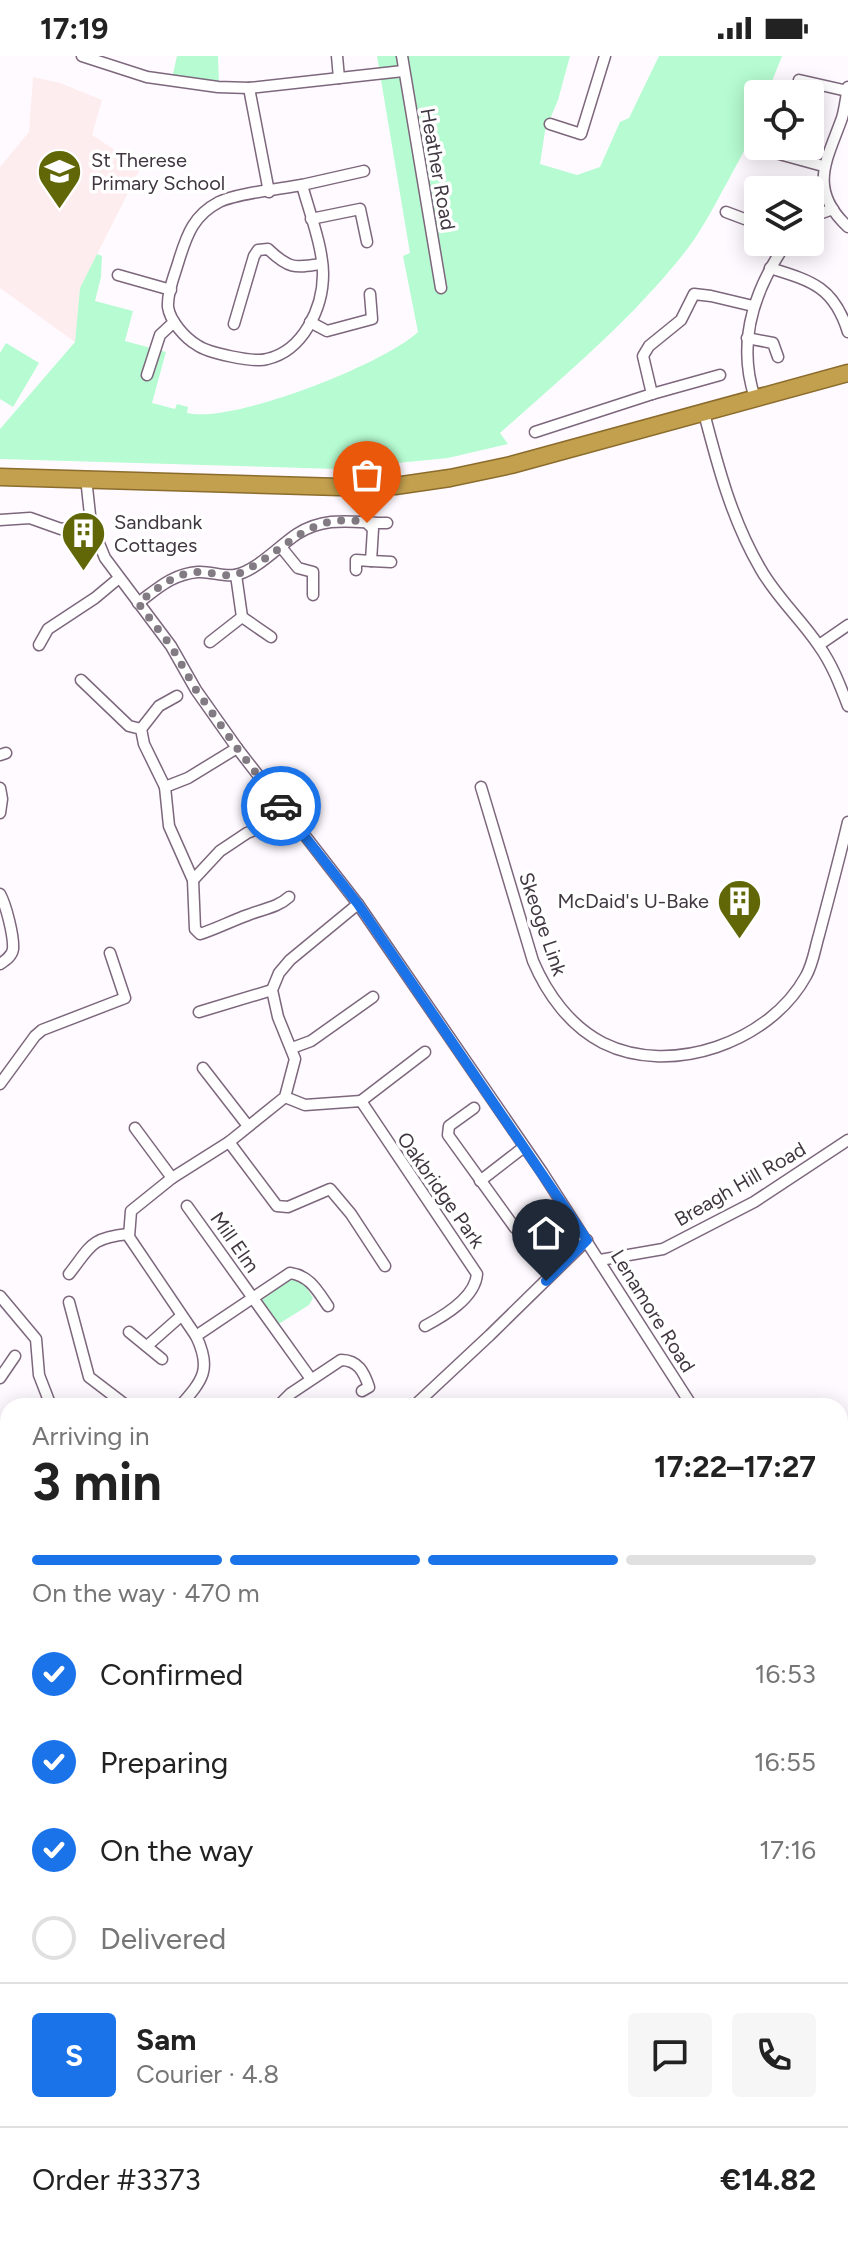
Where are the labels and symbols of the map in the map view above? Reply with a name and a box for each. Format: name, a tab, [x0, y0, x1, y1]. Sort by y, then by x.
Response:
street label: Heather Road	[415, 106, 461, 232]
school or university icon: St Therese Primary School	[36, 148, 84, 211]
place label: St Therese Primary School	[91, 148, 225, 195]
pin	[333, 441, 401, 523]
building icon: Sandbank Cottages	[59, 510, 107, 573]
place label: Sandbank Cottages	[114, 510, 202, 557]
courier	[241, 766, 321, 846]
street label: Skeoge Link	[514, 869, 572, 979]
building icon: McDaid's U-Bake	[716, 877, 764, 940]
place label: McDaid's U-Bake	[557, 889, 709, 913]
street label: Oakbridge Park	[392, 1127, 490, 1253]
street label: Breagh Hill Road	[670, 1137, 810, 1231]
pin	[512, 1199, 580, 1281]
street label: Mill Elm	[206, 1207, 264, 1277]
street label: Lenamore Road	[606, 1245, 700, 1377]

